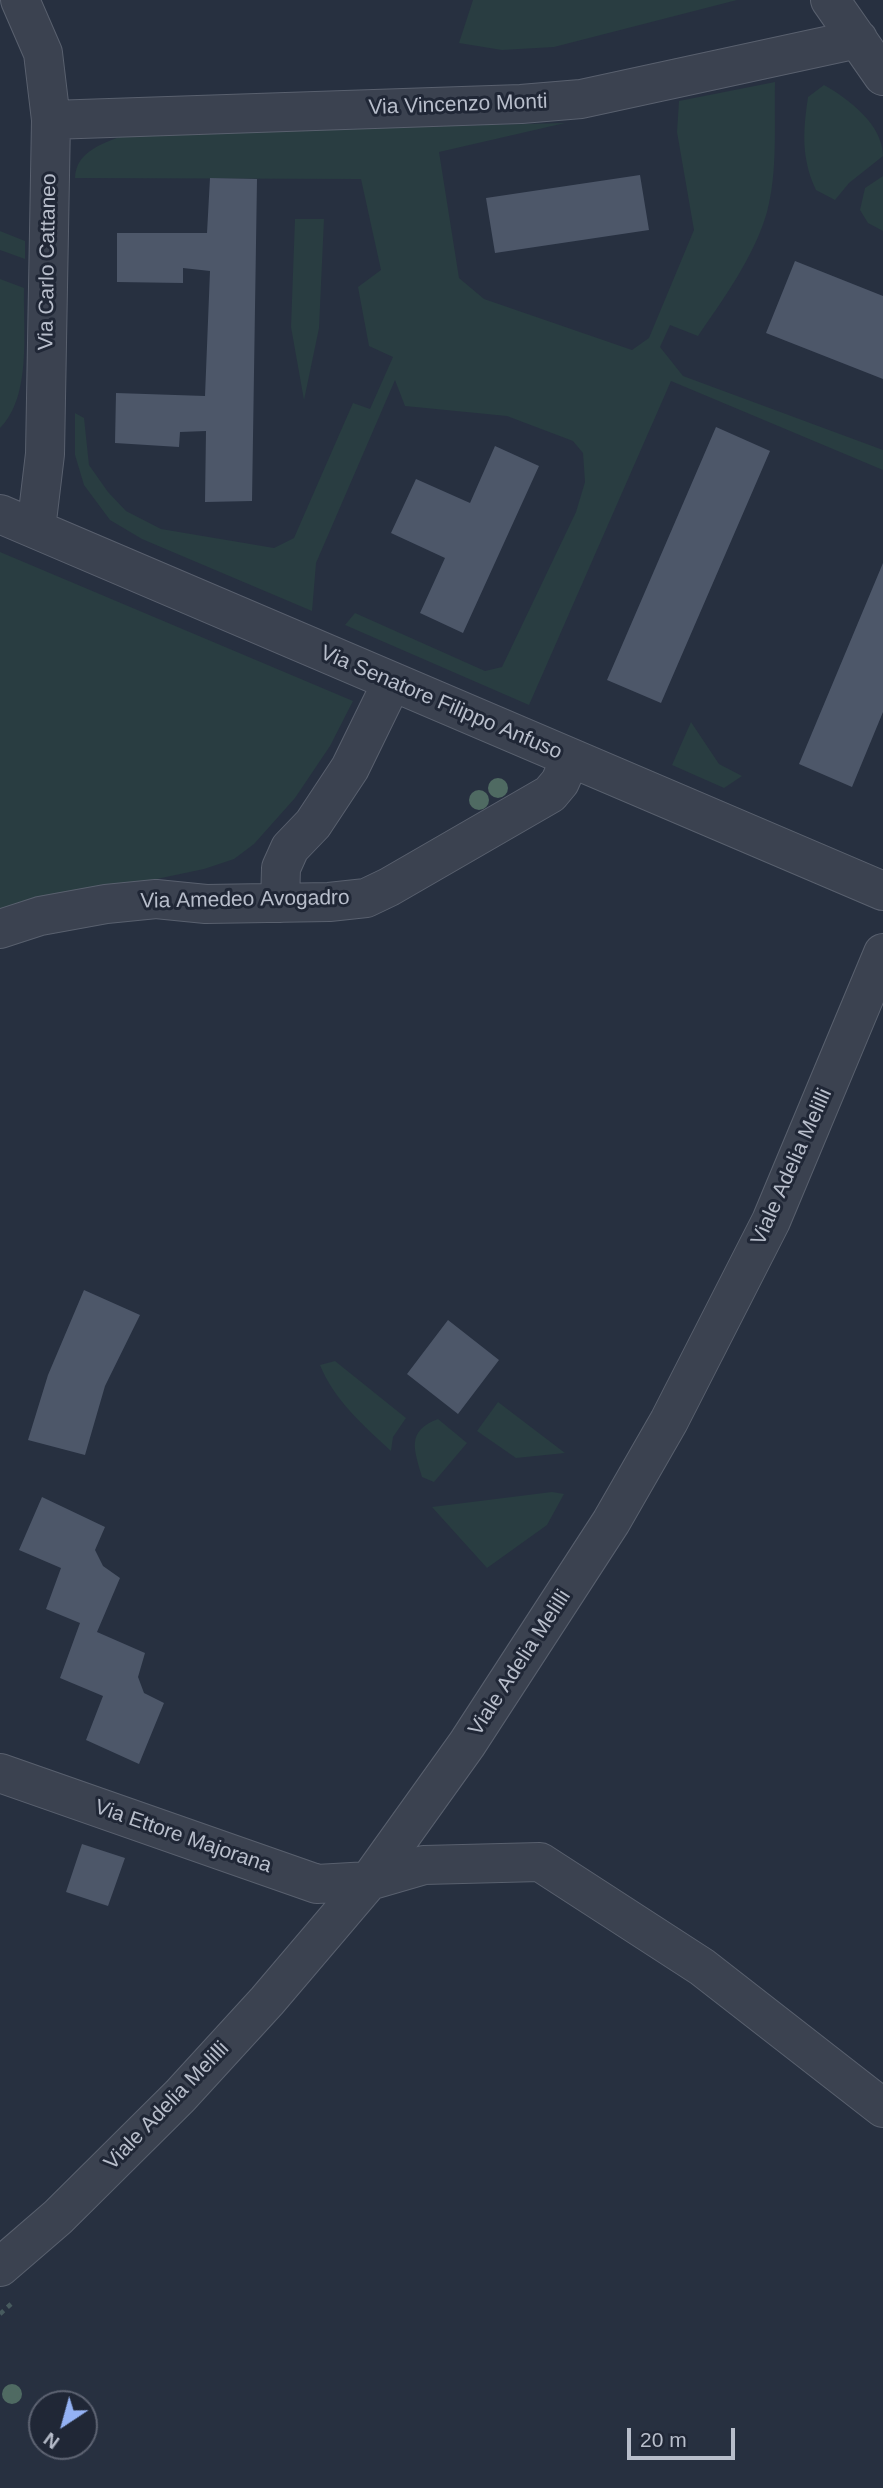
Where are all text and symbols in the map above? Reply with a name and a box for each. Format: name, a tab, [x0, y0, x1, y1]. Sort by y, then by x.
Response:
street label: Via Vincenzo Monti	[368, 89, 548, 121]
street label: Via Carlo Cattaneo	[34, 173, 62, 351]
street label: Via Senatore Filippo Anfuso	[316, 641, 566, 765]
street label: Via Amedeo Avogadro	[140, 886, 350, 914]
street label: Viale Adelia Melilli	[746, 1085, 838, 1249]
street label: Viale Adelia Melilli	[463, 1585, 577, 1741]
street label: Via Ettore Majorana	[91, 1795, 275, 1879]
street label: Viale Adelia Melilli	[99, 2037, 235, 2175]
north arrow	[28, 2390, 98, 2460]
scale bar	[631, 2414, 740, 2458]
text: N	[40, 2428, 63, 2453]
text: 20 m	[640, 2428, 687, 2451]

